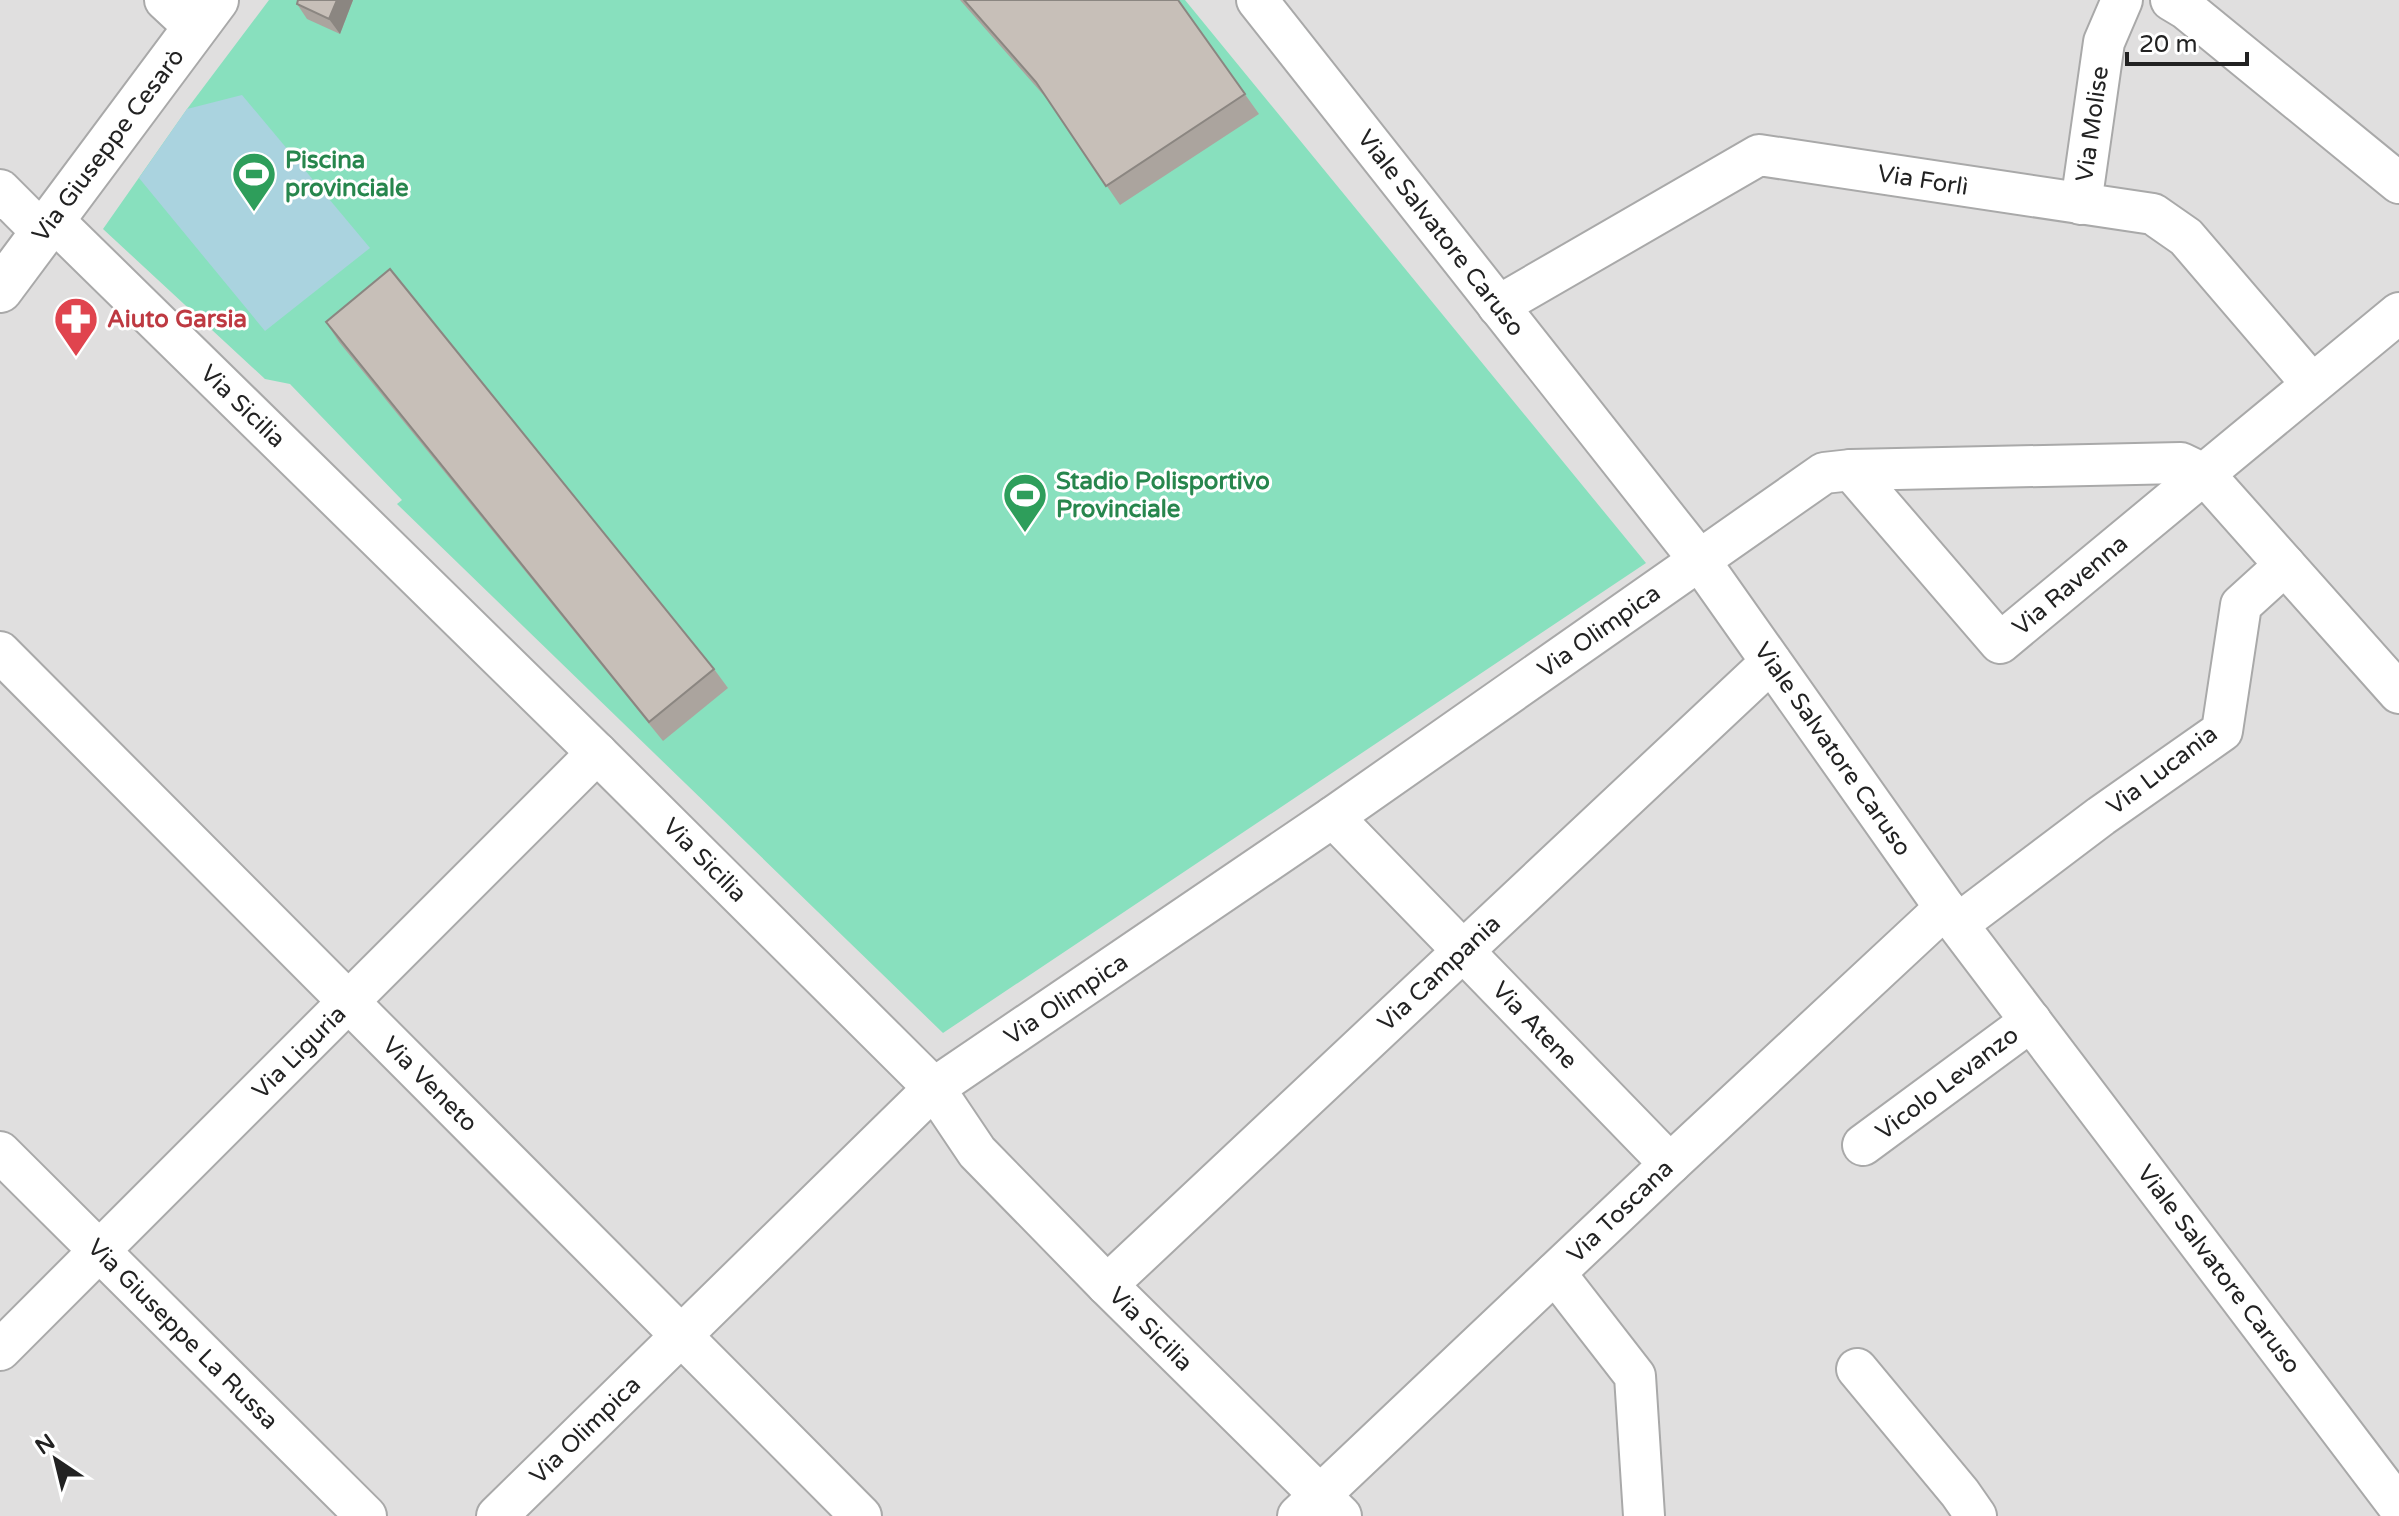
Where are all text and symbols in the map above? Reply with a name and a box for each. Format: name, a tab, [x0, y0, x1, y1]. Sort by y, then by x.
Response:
scale bar	[2127, 16, 2247, 66]
text: 20 m	[2139, 30, 2197, 59]
street label: Via Giuseppe Cesarò	[26, 43, 191, 248]
street label: Via Molise	[2070, 64, 2115, 184]
street label: Viale Salvatore Caruso	[1351, 124, 1530, 342]
place label: Piscina provinciale	[285, 146, 409, 203]
sports icon: Piscina provinciale	[230, 150, 278, 213]
street label: Via Forlì	[1875, 159, 1970, 202]
pharmacy icon: Aiuto Garsia	[52, 295, 100, 358]
place label: Aiuto Garsia	[107, 305, 247, 334]
street label: Via Sicilia	[194, 359, 291, 454]
place label: Stadio Polisportivo Provinciale	[1056, 467, 1270, 524]
sports icon: Stadio Polisportivo Provinciale	[1001, 471, 1049, 534]
street label: Via Ravenna	[2007, 529, 2134, 642]
street label: Via Olimpica	[1532, 579, 1666, 684]
street label: Viale Salvatore Caruso	[1748, 637, 1917, 862]
street label: Via Lucania	[2101, 719, 2223, 821]
street label: Via Sicilia	[657, 812, 753, 908]
street label: Via Campania	[1372, 909, 1507, 1038]
street label: Via Olimpica	[999, 947, 1134, 1051]
street label: Via Atene	[1486, 976, 1583, 1075]
street label: Via Liguria	[247, 1000, 352, 1105]
street label: Vicolo Levanzo	[1870, 1020, 2024, 1146]
street label: Via Veneto	[376, 1031, 483, 1138]
street label: Via Toscana	[1561, 1154, 1679, 1269]
street label: Viale Salvatore Caruso	[2131, 1159, 2307, 1379]
street label: Via Giuseppe La Russa	[81, 1233, 284, 1436]
street label: Via Sicilia	[1103, 1281, 1199, 1377]
street label: Via Olimpica	[524, 1370, 647, 1490]
north arrow	[16, 1420, 96, 1500]
text: N	[30, 1429, 60, 1460]

